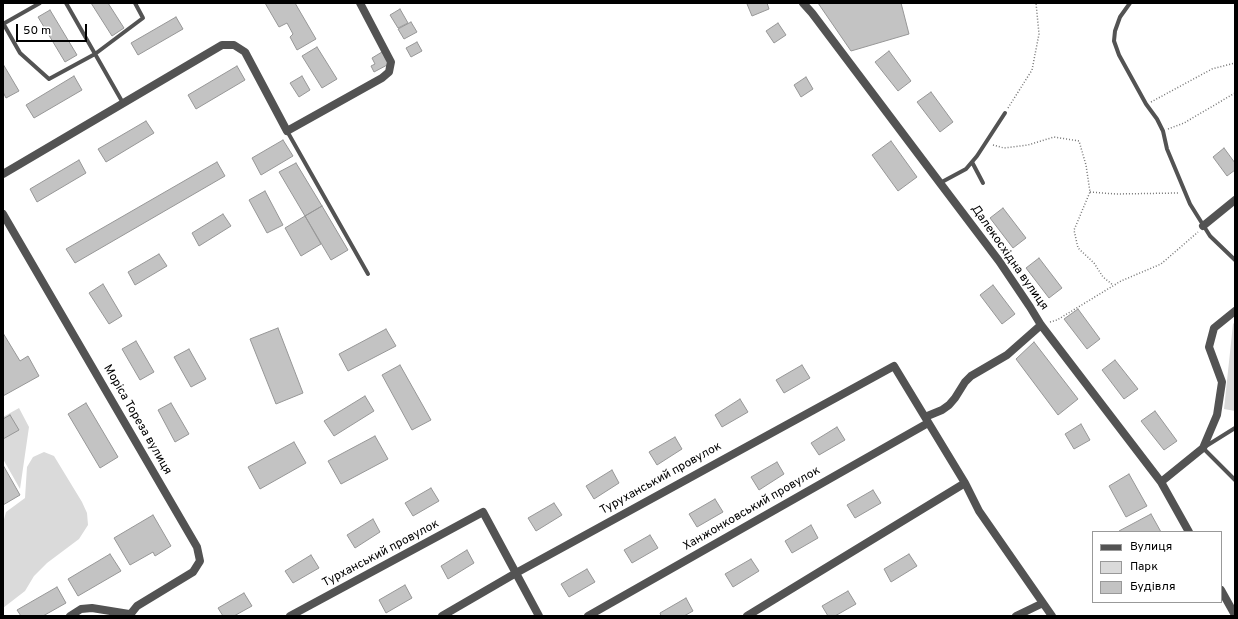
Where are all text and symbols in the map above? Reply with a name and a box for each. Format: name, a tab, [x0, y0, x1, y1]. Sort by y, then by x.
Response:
scale bar	[18, 16, 89, 42]
text: 50 m	[23, 23, 51, 39]
street label: Далекосхідна вулиця	[967, 203, 1051, 313]
street label: Моріса Тореза вулиця	[100, 363, 174, 477]
street label: Туруханський провулок	[598, 440, 724, 518]
street label: Ханжонковський провулок	[681, 464, 823, 554]
street label: Турханський провулок	[320, 517, 442, 591]
legend	[1092, 531, 1222, 603]
text: Вулиця	[1130, 539, 1172, 555]
text: Парк	[1130, 559, 1158, 575]
text: Будівля	[1130, 579, 1176, 595]

